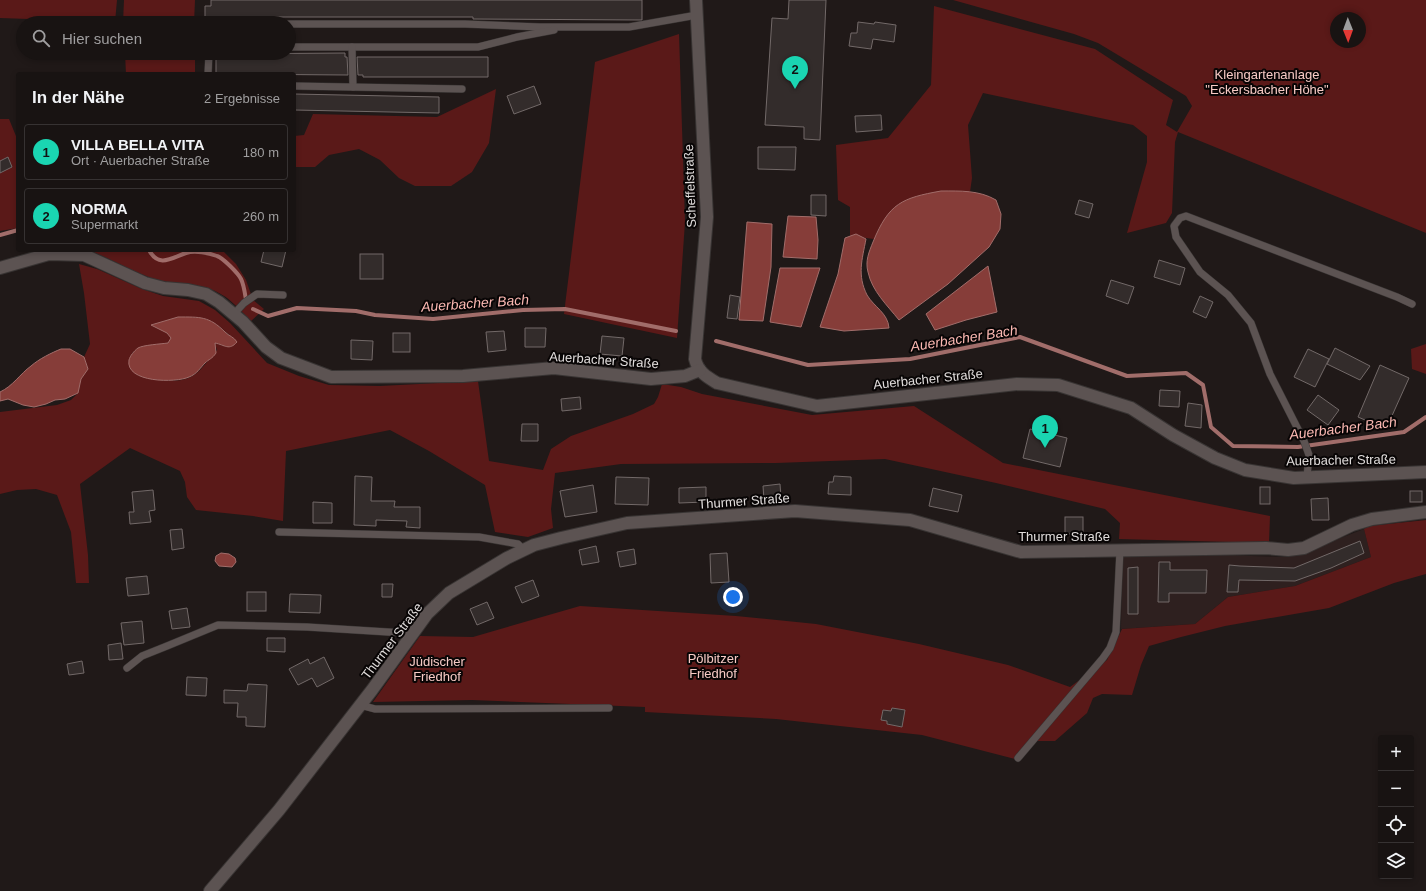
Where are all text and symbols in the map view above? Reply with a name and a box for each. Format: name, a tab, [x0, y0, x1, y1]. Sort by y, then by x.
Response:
north arrow	[1330, 12, 1366, 48]
search box	[16, 16, 296, 60]
icon: search	[30, 27, 52, 49]
text: Hier suchen	[62, 30, 142, 47]
pin: 2	[782, 56, 808, 89]
park label: Kleingartenanlage "Eckersbacher Höhe"	[1205, 67, 1329, 97]
text: In der Nähe	[32, 88, 125, 107]
text: 2 Ergebnisse	[204, 91, 280, 106]
text: VILLA BELLA VITA	[71, 136, 205, 153]
street label: Scheffelstraße	[681, 144, 699, 228]
text: 1	[42, 145, 50, 160]
text: 180 m	[243, 145, 279, 160]
text: Ort · Auerbacher Straße	[71, 153, 210, 168]
text: NORMA	[71, 200, 128, 217]
text: 2	[42, 209, 50, 224]
text: 260 m	[243, 209, 279, 224]
text: Supermarkt	[71, 217, 138, 232]
water label: Auerbacher Bach	[419, 291, 530, 315]
water label: Auerbacher Bach	[908, 322, 1019, 355]
street label: Auerbacher Straße	[549, 349, 659, 371]
street label: Auerbacher Straße	[873, 366, 983, 392]
water label: Auerbacher Bach	[1287, 413, 1398, 443]
pin: 1	[1032, 415, 1058, 448]
street label: Auerbacher Straße	[1286, 452, 1396, 468]
street label: Thurmer Straße	[698, 490, 790, 512]
street label: Thurmer Straße	[1018, 529, 1110, 544]
your location	[723, 587, 743, 607]
street label: Thurmer Straße	[358, 600, 426, 682]
park label: Pölbitzer Friedhof	[688, 651, 739, 681]
park label: Jüdischer Friedhof	[409, 654, 465, 684]
map controls	[1378, 735, 1414, 879]
button: +	[1378, 735, 1414, 771]
button: −	[1378, 771, 1414, 807]
button: locate	[1378, 807, 1414, 843]
button: layers	[1378, 843, 1414, 879]

